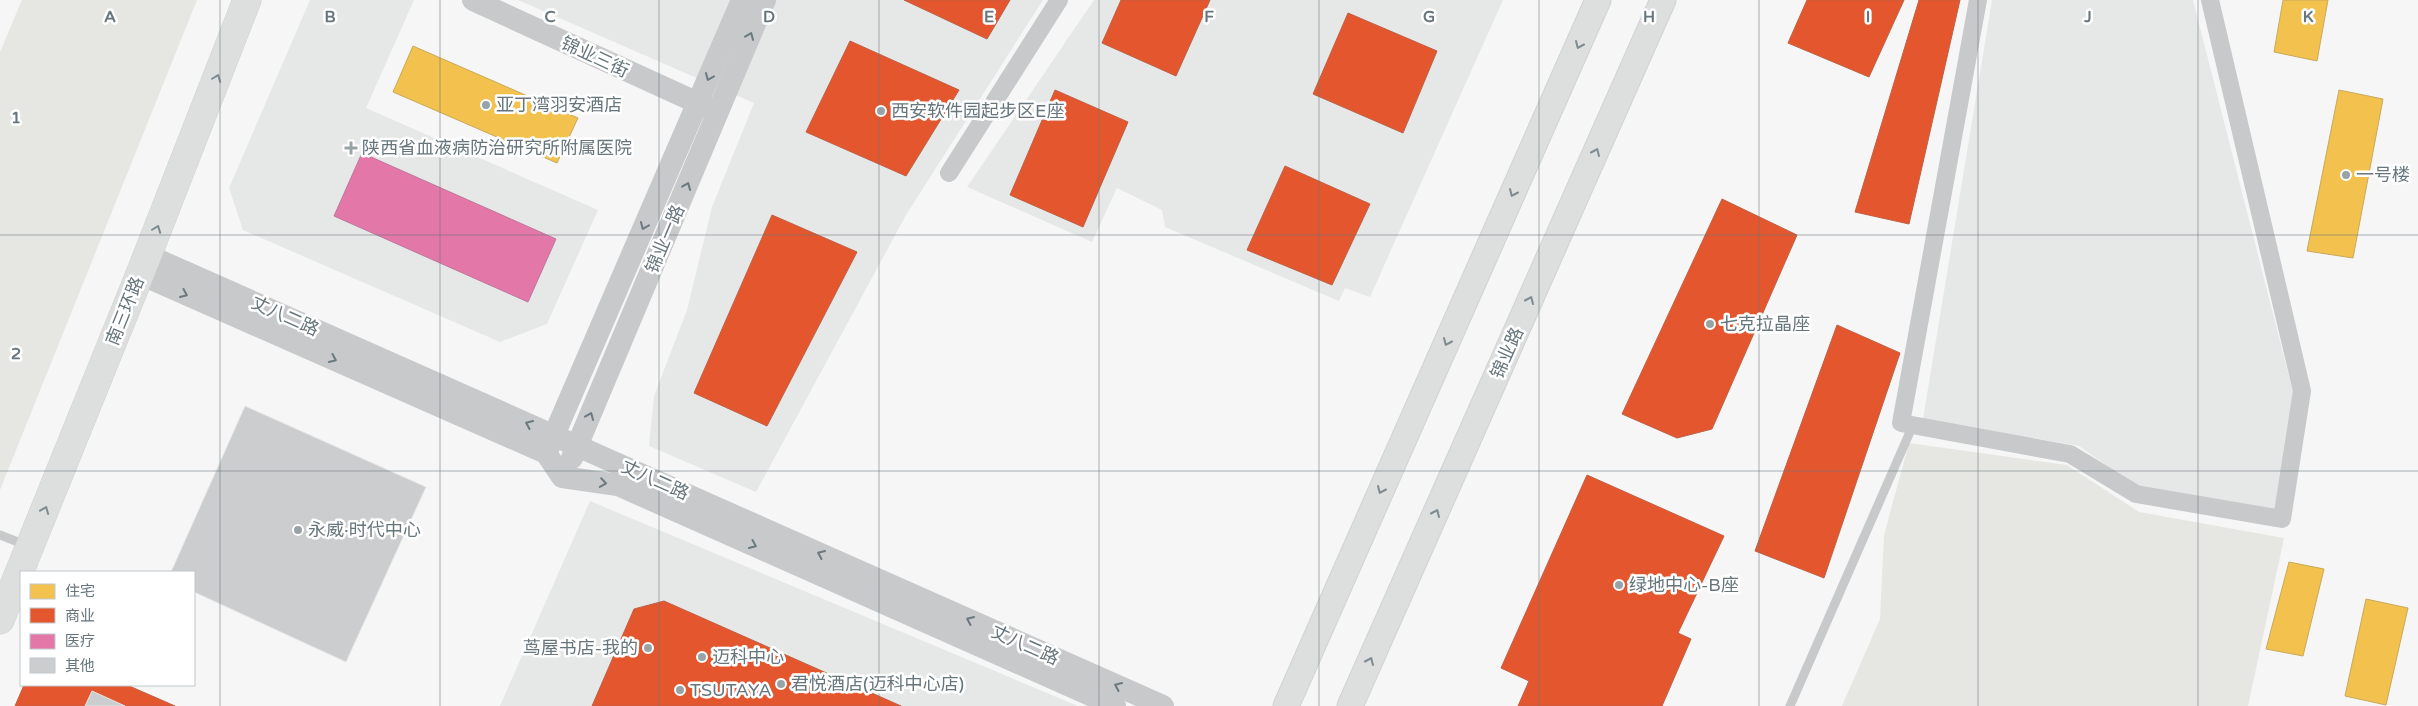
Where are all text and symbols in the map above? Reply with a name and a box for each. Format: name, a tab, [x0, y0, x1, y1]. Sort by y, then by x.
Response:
text: A	[104, 7, 116, 27]
text: B	[324, 7, 336, 27]
text: C	[544, 7, 556, 27]
text: D	[763, 7, 775, 27]
text: E	[984, 7, 994, 27]
text: F	[1204, 7, 1214, 27]
text: G	[1423, 7, 1435, 27]
text: H	[1643, 7, 1655, 27]
text: I	[1866, 7, 1870, 27]
text: J	[2083, 7, 2092, 27]
text: K	[2303, 7, 2314, 27]
street label: 锦业三街	[558, 32, 632, 82]
one-way arrow	[743, 32, 754, 41]
one-way arrow	[1574, 40, 1585, 49]
one-way arrow	[704, 72, 715, 81]
one-way arrow	[210, 74, 221, 83]
place label: 亚丁湾羽安酒店	[496, 94, 622, 116]
marker: 亚丁湾羽安酒店	[480, 99, 492, 111]
place label: 西安软件园起步区E座	[891, 100, 1064, 122]
marker: 西安软件园起步区E座	[875, 105, 887, 117]
text: 1	[11, 108, 21, 128]
place label: 陕西省血液病防治研究所附属医院	[362, 137, 632, 159]
marker: 陕西省血液病防治研究所附属医院	[344, 141, 358, 155]
one-way arrow	[1589, 148, 1600, 157]
place label: 一号楼	[2356, 164, 2410, 186]
marker: 一号楼	[2340, 169, 2352, 181]
one-way arrow	[680, 182, 691, 191]
one-way arrow	[1508, 188, 1519, 197]
street label: 锦业一路	[641, 202, 689, 276]
one-way arrow	[640, 221, 651, 230]
one-way arrow	[151, 225, 162, 234]
street label: 南三环路	[101, 274, 149, 348]
one-way arrow	[179, 287, 188, 298]
street label: 丈八二路	[248, 291, 322, 341]
one-way arrow	[1524, 296, 1534, 305]
place label: 七克拉晶座	[1720, 313, 1810, 335]
marker: 七克拉晶座	[1704, 318, 1716, 330]
street label: 锦业路	[1486, 324, 1528, 382]
one-way arrow	[1442, 337, 1453, 346]
text: 2	[11, 344, 21, 364]
one-way arrow	[328, 352, 337, 363]
one-way arrow	[583, 412, 594, 421]
one-way arrow	[525, 419, 534, 430]
street label: 丈八二路	[618, 455, 692, 505]
one-way arrow	[599, 477, 607, 488]
one-way arrow	[1377, 485, 1388, 494]
one-way arrow	[38, 506, 49, 515]
one-way arrow	[1429, 509, 1440, 518]
place label: 永威·时代中心	[308, 519, 421, 541]
marker: 永威·时代中心	[292, 524, 304, 536]
one-way arrow	[748, 539, 757, 549]
one-way arrow	[817, 550, 826, 560]
legend	[20, 571, 195, 686]
place label: 绿地中心-B座	[1629, 574, 1739, 596]
marker: 绿地中心-B座	[1613, 579, 1625, 591]
text: 住宅	[65, 582, 95, 600]
text: 商业	[65, 607, 95, 625]
one-way arrow	[966, 616, 975, 627]
street label: 丈八二路	[988, 620, 1062, 670]
text: 医疗	[65, 632, 95, 650]
place label: 茑屋书店-我的	[523, 637, 638, 659]
marker: 茑屋书店-我的	[642, 642, 654, 654]
place label: 迈科中心	[712, 646, 784, 668]
marker: 迈科中心	[696, 651, 708, 663]
text: 其他	[65, 657, 95, 675]
one-way arrow	[1364, 657, 1374, 666]
place label: 君悦酒店(迈科中心店)	[791, 673, 964, 695]
marker: 君悦酒店(迈科中心店)	[775, 678, 787, 690]
place label: TSUTAYA	[690, 679, 772, 701]
one-way arrow	[1114, 682, 1123, 693]
marker: TSUTAYA	[674, 684, 686, 696]

